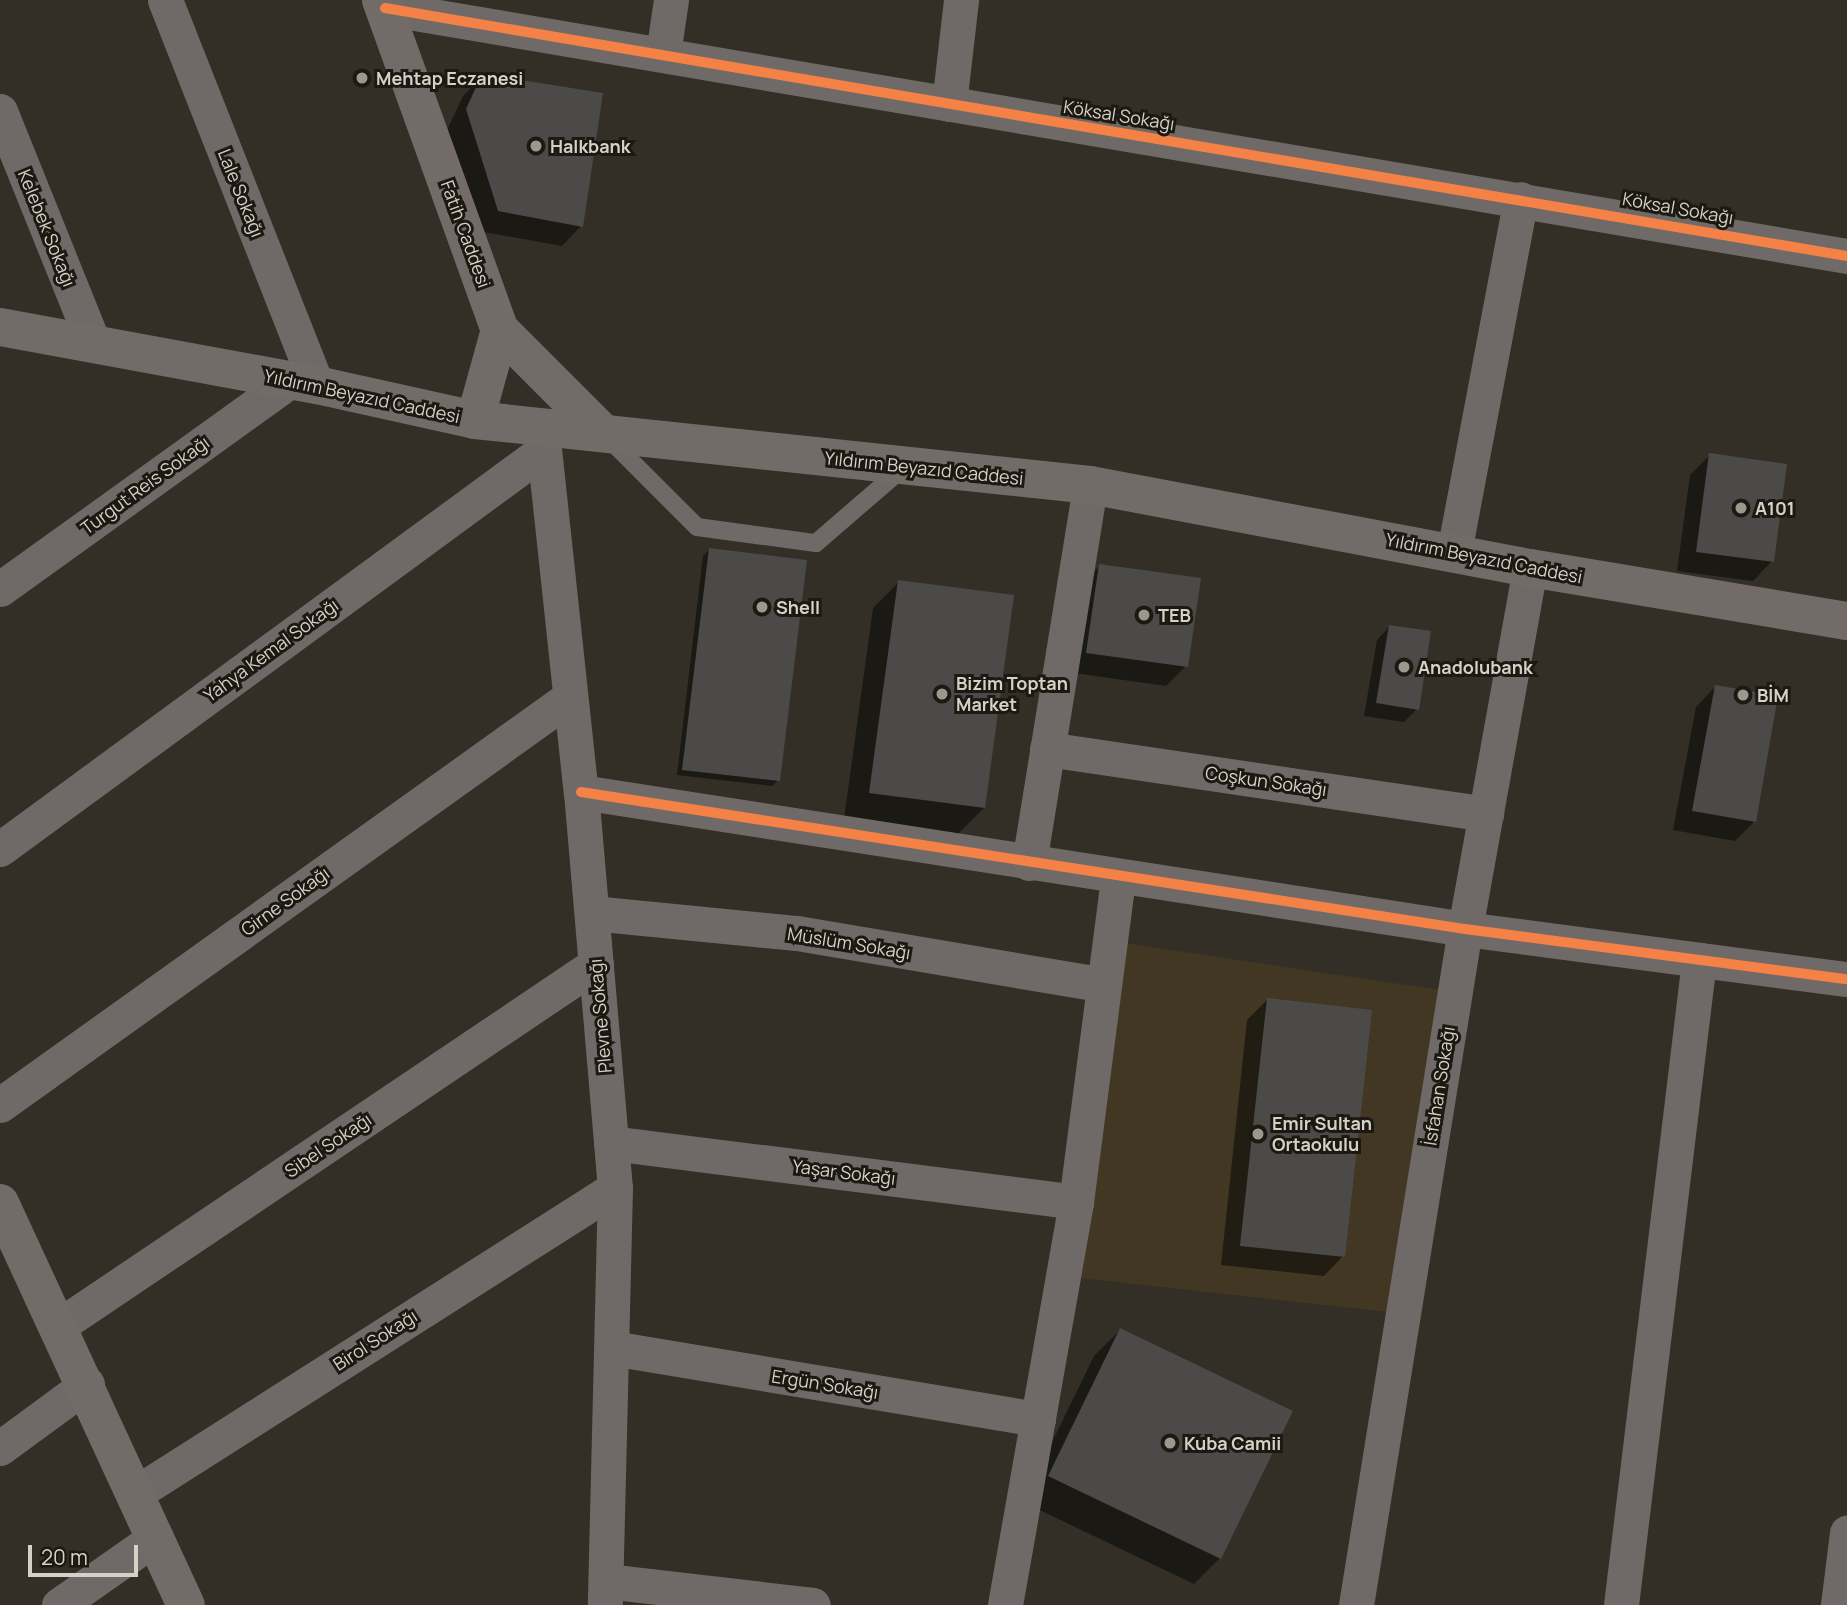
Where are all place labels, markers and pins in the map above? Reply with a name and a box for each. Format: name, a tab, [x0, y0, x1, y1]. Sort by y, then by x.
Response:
place label: Mehtap Eczanesi	[376, 67, 523, 89]
marker: Mehtap Eczanesi	[354, 70, 370, 86]
place label: Halkbank	[550, 135, 630, 157]
marker: Halkbank	[528, 138, 544, 154]
place label: A101	[1755, 497, 1795, 519]
marker: A101	[1733, 500, 1749, 516]
place label: Shell	[776, 596, 820, 618]
marker: Shell	[754, 599, 770, 615]
place label: TEB	[1158, 604, 1191, 626]
marker: TEB	[1136, 607, 1152, 623]
place label: Anadolubank	[1418, 656, 1533, 678]
marker: Anadolubank	[1396, 659, 1412, 675]
place label: Bizim Toptan Market	[956, 673, 1068, 716]
place label: BİM	[1757, 684, 1789, 706]
marker: Bizim Toptan Market	[934, 686, 950, 702]
marker: BİM	[1735, 687, 1751, 703]
place label: Emir Sultan Ortaokulu	[1272, 1113, 1372, 1156]
marker: Emir Sultan Ortaokulu	[1250, 1126, 1266, 1142]
place label: Kuba Camii	[1184, 1432, 1281, 1454]
marker: Kuba Camii	[1162, 1435, 1178, 1451]

